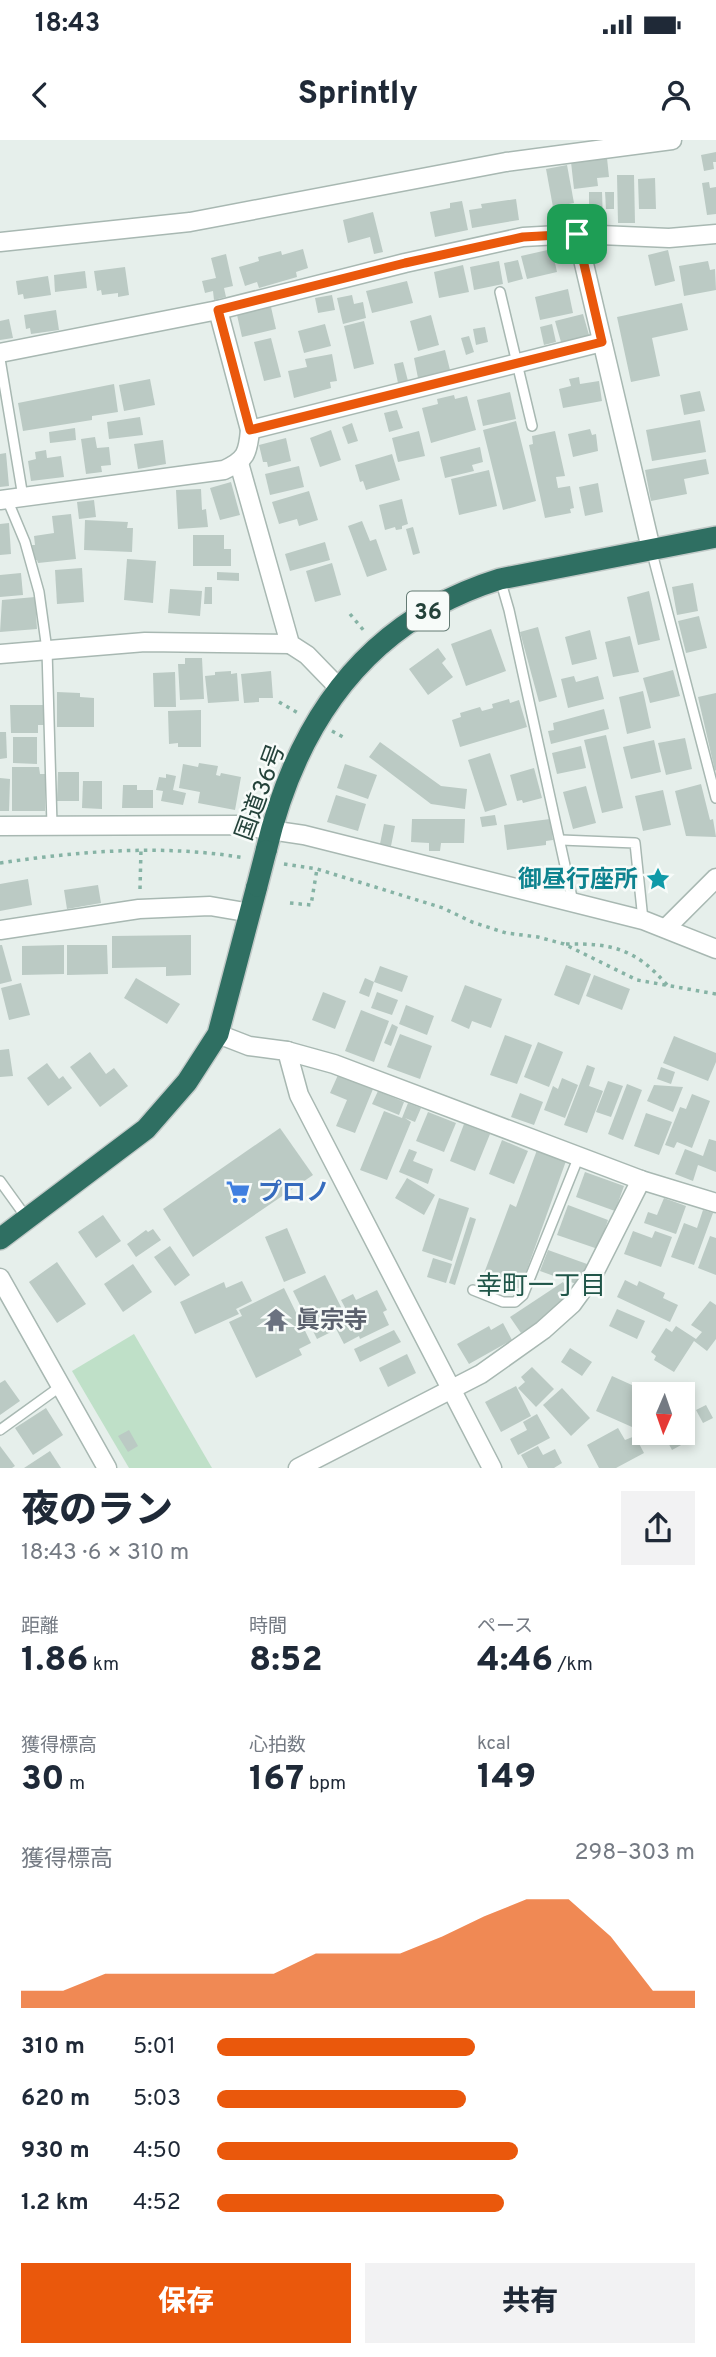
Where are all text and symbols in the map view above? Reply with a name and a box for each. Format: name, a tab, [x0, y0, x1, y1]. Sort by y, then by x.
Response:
text: 18:43	[35, 8, 100, 41]
text: Sprintly	[298, 75, 418, 115]
icon: back	[21, 76, 59, 114]
icon: person	[657, 76, 695, 114]
pin	[547, 204, 607, 264]
icon: arrive	[558, 215, 596, 253]
road number: 36	[407, 592, 449, 631]
street label: 国道36号	[231, 740, 293, 845]
place icon: 御昼行座所	[644, 865, 672, 893]
place label: 御昼行座所	[518, 866, 638, 896]
supermarket icon: プロノ	[224, 1178, 252, 1206]
place label: プロノ	[258, 1179, 330, 1209]
district label: 幸町一丁目	[476, 1271, 606, 1304]
temple icon: 眞宗寺	[262, 1306, 290, 1334]
place label: 眞宗寺	[296, 1307, 368, 1337]
north arrow	[632, 1382, 695, 1446]
map controls	[632, 1382, 695, 1445]
text: 夜のラン	[21, 1488, 173, 1537]
button: share	[621, 1491, 695, 1565]
text: 18:43 · 6 × 310 m	[21, 1539, 189, 1568]
text: 距離	[21, 1615, 59, 1639]
text: 時間	[249, 1615, 287, 1639]
text: ペース	[477, 1615, 533, 1639]
text: 1.86	[21, 1639, 88, 1683]
text: 8:52	[249, 1639, 323, 1683]
text: 4:46	[477, 1639, 553, 1683]
text: km	[88, 1653, 119, 1677]
text: /km	[553, 1653, 593, 1677]
text: kcal	[477, 1732, 511, 1756]
text: 獲得標高	[21, 1734, 97, 1758]
text: 心拍数	[249, 1734, 306, 1758]
text: 149	[477, 1756, 536, 1800]
text: 30	[21, 1758, 65, 1802]
text: 167	[249, 1758, 304, 1802]
text: m	[65, 1772, 85, 1796]
text: bpm	[304, 1772, 346, 1796]
text: 298–303 m	[574, 1839, 695, 1868]
text: 獲得標高	[21, 1846, 113, 1875]
text: 310 m	[21, 2033, 85, 2062]
text: 5:01	[133, 2033, 176, 2062]
text: 620 m	[21, 2085, 90, 2114]
text: 5:03	[133, 2085, 181, 2114]
text: 930 m	[21, 2137, 90, 2166]
text: 4:50	[133, 2137, 181, 2166]
text: 1.2 km	[21, 2189, 89, 2218]
text: 4:52	[133, 2189, 181, 2218]
button: 保存	[21, 2263, 351, 2343]
button: 共有	[365, 2263, 695, 2343]

